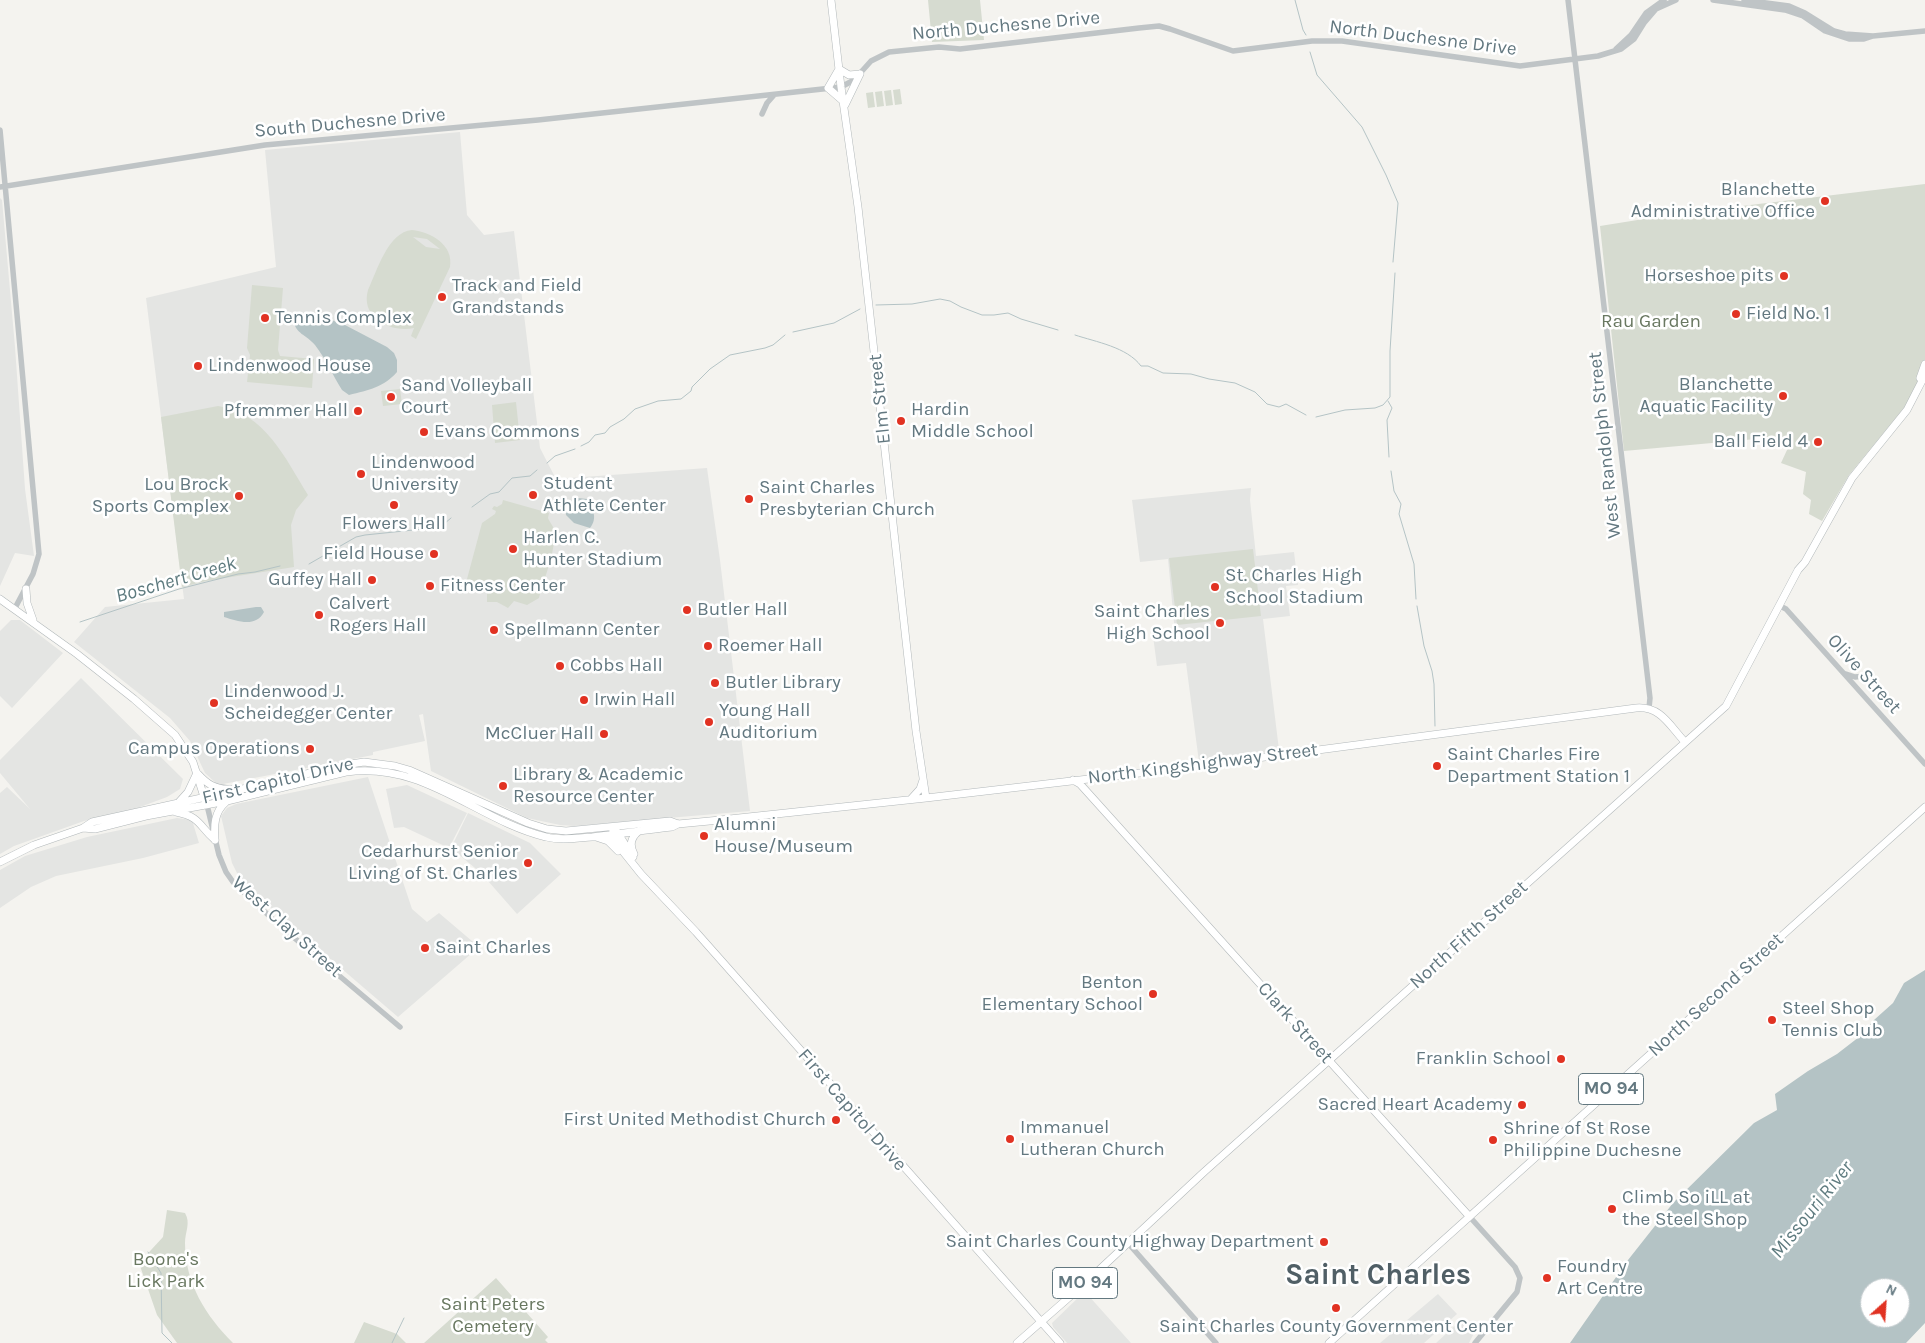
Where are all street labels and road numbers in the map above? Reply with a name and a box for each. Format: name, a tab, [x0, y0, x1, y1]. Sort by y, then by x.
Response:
street label: North Duchesne Drive	[911, 6, 1101, 46]
street label: North Duchesne Drive	[1328, 15, 1518, 61]
street label: South Duchesne Drive	[254, 103, 446, 143]
street label: West Randolph Street	[1584, 351, 1626, 539]
street label: Elm Street	[864, 353, 896, 445]
street label: Olive Street	[1822, 630, 1906, 718]
street label: North Kingshighway Street	[1087, 739, 1319, 789]
street label: First Capitol Drive	[200, 752, 356, 810]
street label: West Clay Street	[227, 871, 347, 983]
street label: North Fifth Street	[1405, 876, 1533, 994]
street label: North Second Street	[1644, 928, 1788, 1062]
street label: Clark Street	[1253, 978, 1337, 1068]
street label: First Capitol Drive	[793, 1044, 911, 1176]
road number: MO 94	[1578, 1074, 1644, 1104]
road number: MO 94	[1052, 1268, 1118, 1299]

